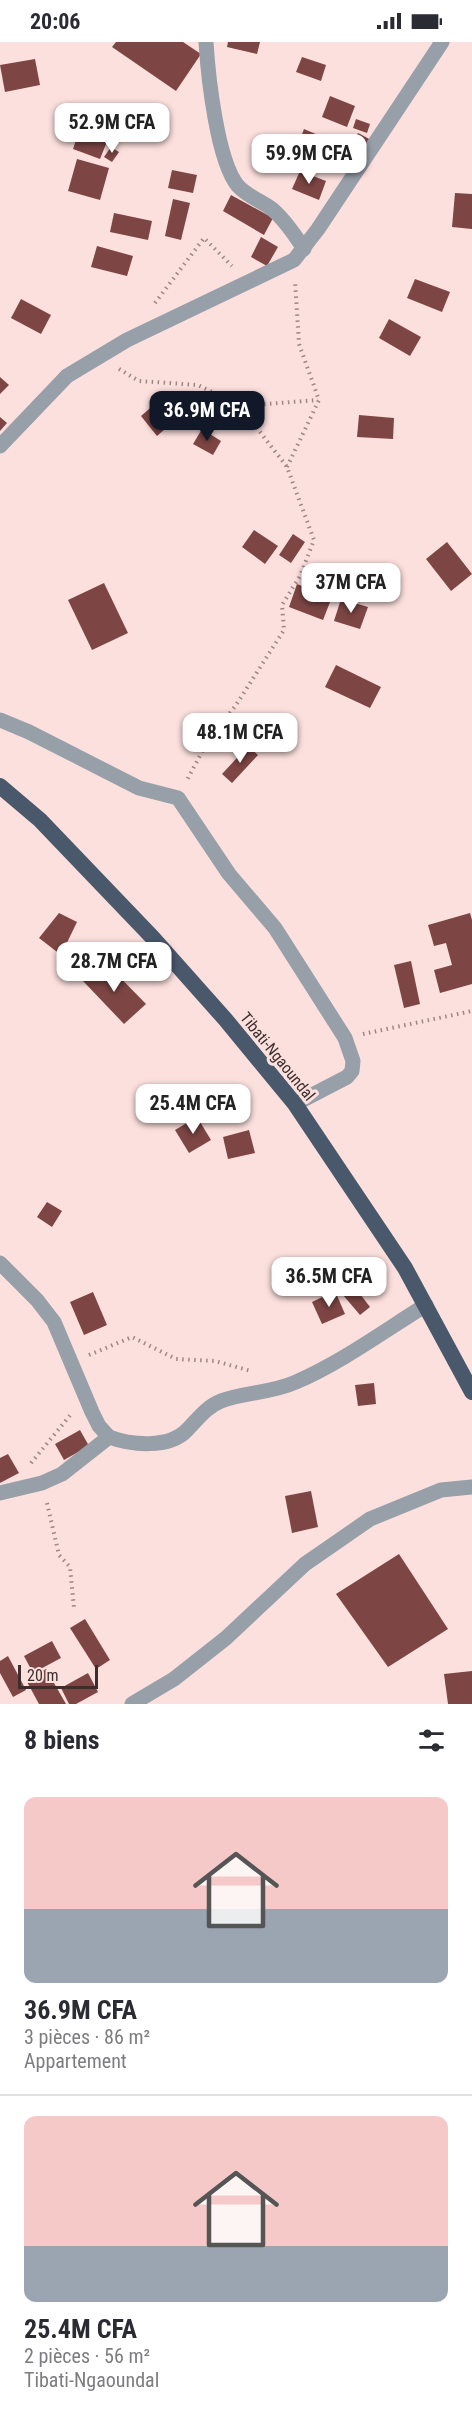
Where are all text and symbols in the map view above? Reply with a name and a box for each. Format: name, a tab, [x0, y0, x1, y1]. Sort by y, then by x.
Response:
text: 20:06	[30, 9, 81, 34]
pin: 52.9M CFA	[43, 103, 181, 154]
text: 52.9M CFA	[69, 110, 155, 134]
pin: 59.9M CFA	[240, 134, 378, 185]
text: 59.9M CFA	[266, 141, 352, 165]
pin: 36.9M CFA	[138, 391, 276, 442]
text: 36.9M CFA	[164, 398, 250, 422]
pin: 37M CFA	[296, 563, 406, 614]
text: 37M CFA	[316, 570, 386, 594]
pin: 48.1M CFA	[171, 713, 309, 764]
text: 48.1M CFA	[197, 720, 283, 744]
pin: 28.7M CFA	[45, 942, 183, 993]
text: 28.7M CFA	[71, 949, 157, 973]
street label: Tibati-Ngaoundal	[236, 1008, 319, 1104]
pin: 25.4M CFA	[124, 1084, 262, 1135]
text: 25.4M CFA	[150, 1091, 236, 1115]
pin: 36.5M CFA	[260, 1257, 398, 1308]
text: 36.5M CFA	[286, 1264, 372, 1288]
scale bar	[18, 1662, 98, 1690]
text: 20 m	[27, 1666, 59, 1685]
icon: filters	[415, 1724, 448, 1757]
text: 8 biens	[24, 1725, 100, 1755]
icon: home	[182, 1836, 290, 1944]
text: 36.9M CFA	[24, 1995, 137, 2025]
text: 3 pièces · 86 m²	[24, 2025, 150, 2049]
text: Appartement	[24, 2049, 127, 2073]
icon: home	[182, 2155, 290, 2263]
text: 25.4M CFA	[24, 2314, 137, 2344]
text: 2 pièces · 56 m²	[24, 2344, 150, 2368]
text: Tibati-Ngaoundal	[24, 2368, 159, 2392]

